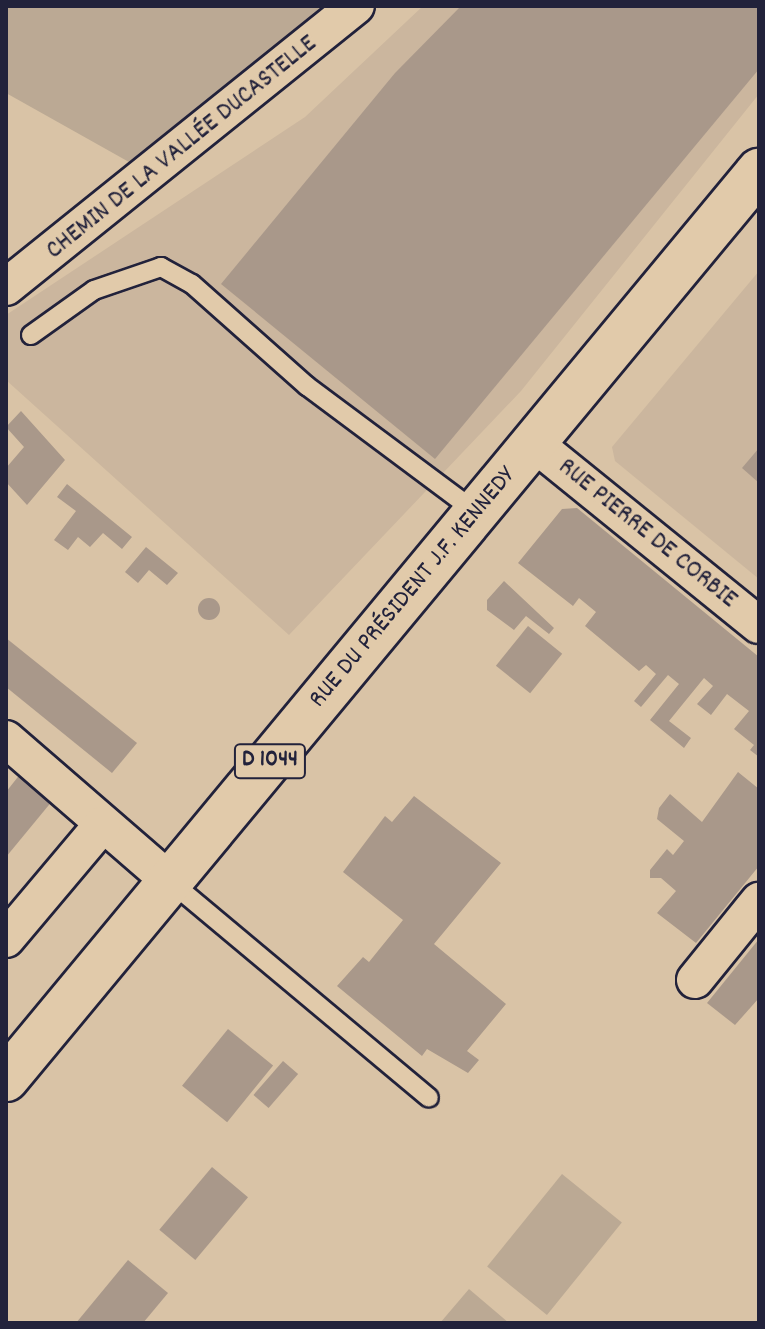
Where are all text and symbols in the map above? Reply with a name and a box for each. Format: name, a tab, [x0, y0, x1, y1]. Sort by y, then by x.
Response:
street label: CHEMIN DE LA VALLÉE DUCASTELLE	[40, 29, 324, 267]
street label: RUE PIERRE DE CORBIE	[551, 452, 743, 616]
street label: RUE DU PRÉSIDENT J.F. KENNEDY	[303, 461, 523, 715]
road number: D 1044	[232, 741, 308, 781]

